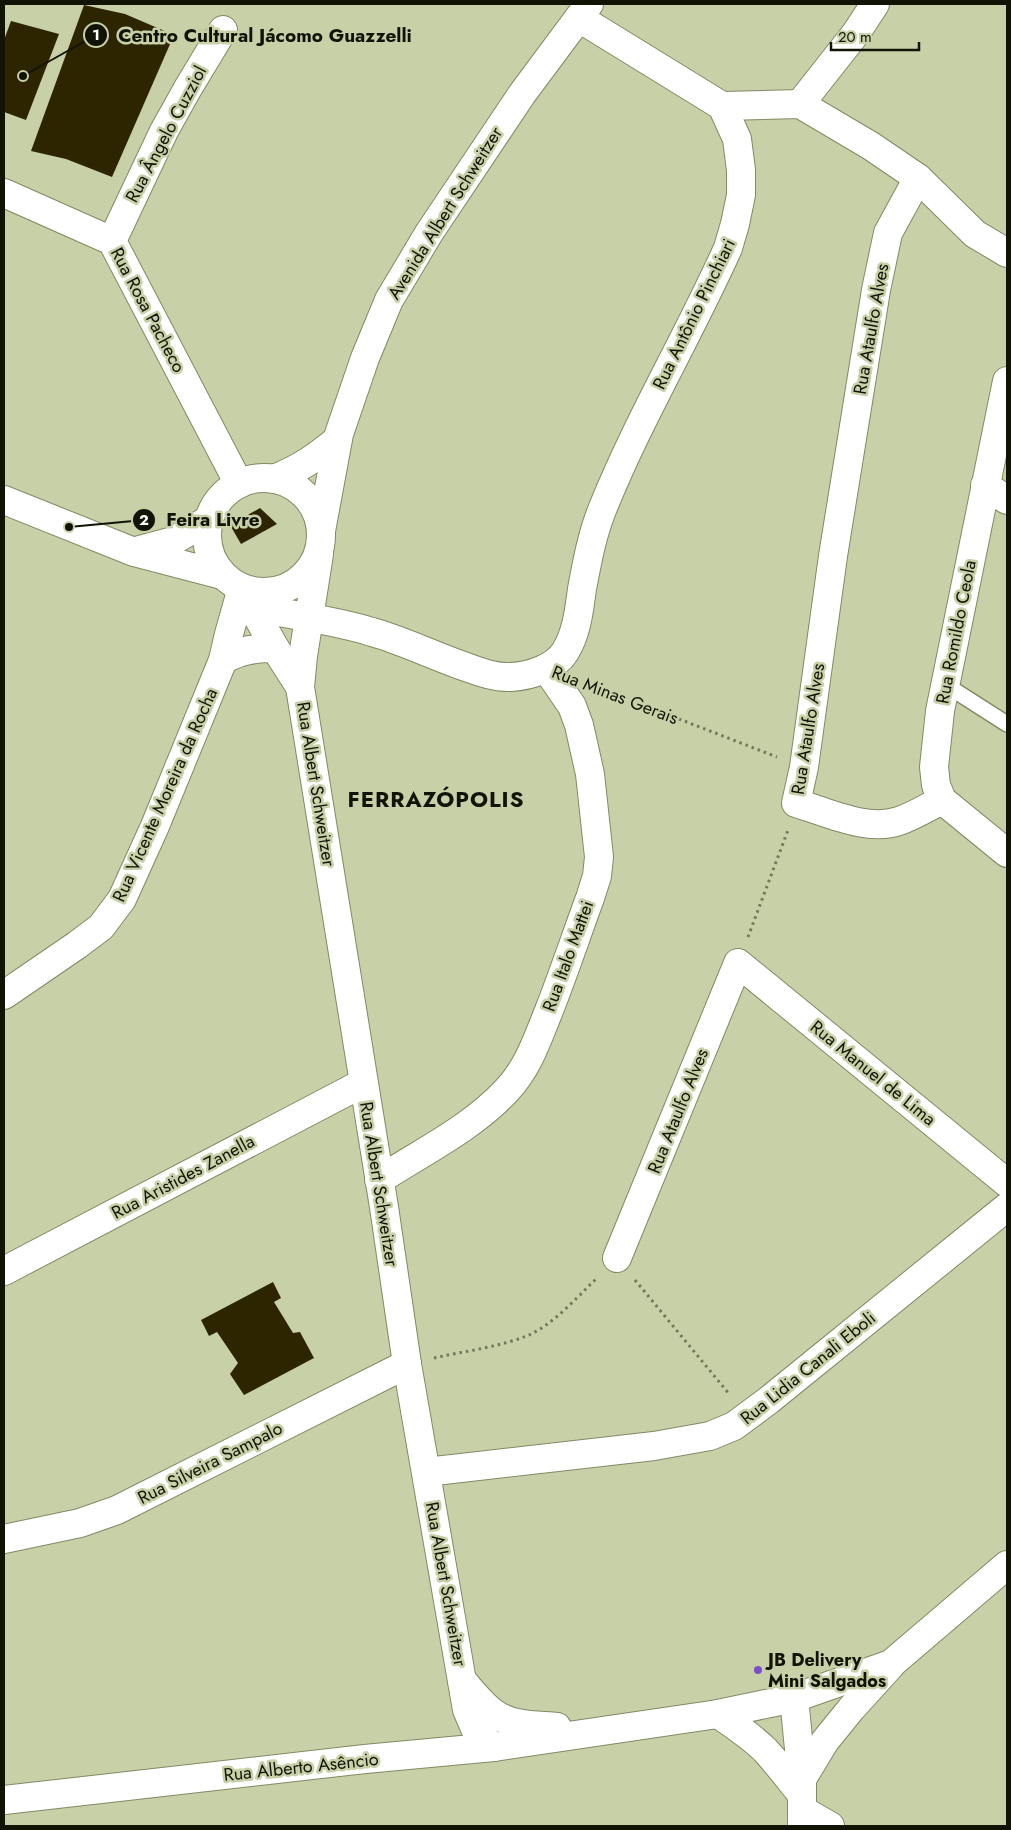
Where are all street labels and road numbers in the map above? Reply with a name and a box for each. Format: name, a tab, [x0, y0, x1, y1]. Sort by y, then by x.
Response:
street label: Rua Ângelo Cuzziol	[119, 61, 213, 207]
street label: Avenida Albert Schweitzer	[381, 121, 509, 304]
street label: Rua Antônio Pinchiari	[646, 234, 742, 394]
street label: Rua Rosa Pacheco	[104, 243, 192, 377]
street label: Rua Ataulfo Alves	[847, 261, 895, 397]
street label: Rua Romildo Ceola	[929, 558, 983, 706]
street label: Rua Minas Gerais	[548, 659, 682, 731]
street label: Rua Ataulfo Alves	[785, 661, 831, 797]
street label: Rua Vicente Moreira da Rocha	[106, 684, 224, 906]
street label: Rua Albert Schweitzer	[290, 700, 342, 869]
street label: Rua Italo Mattei	[536, 897, 600, 1015]
street label: Rua Manuel de Lima	[805, 1014, 941, 1132]
street label: Rua Ataulfo Alves	[641, 1045, 715, 1177]
street label: Rua Albert Schweitzer	[353, 1100, 405, 1269]
street label: Rua Aristides Zanella	[107, 1128, 259, 1226]
street label: Rua Lidia Canali Eboli	[735, 1305, 881, 1431]
street label: Rua Silveira Sampalo	[133, 1415, 287, 1511]
street label: Rua Albert Schweitzer	[419, 1500, 473, 1669]
street label: Rua Alberto Asêncio	[222, 1746, 380, 1788]

